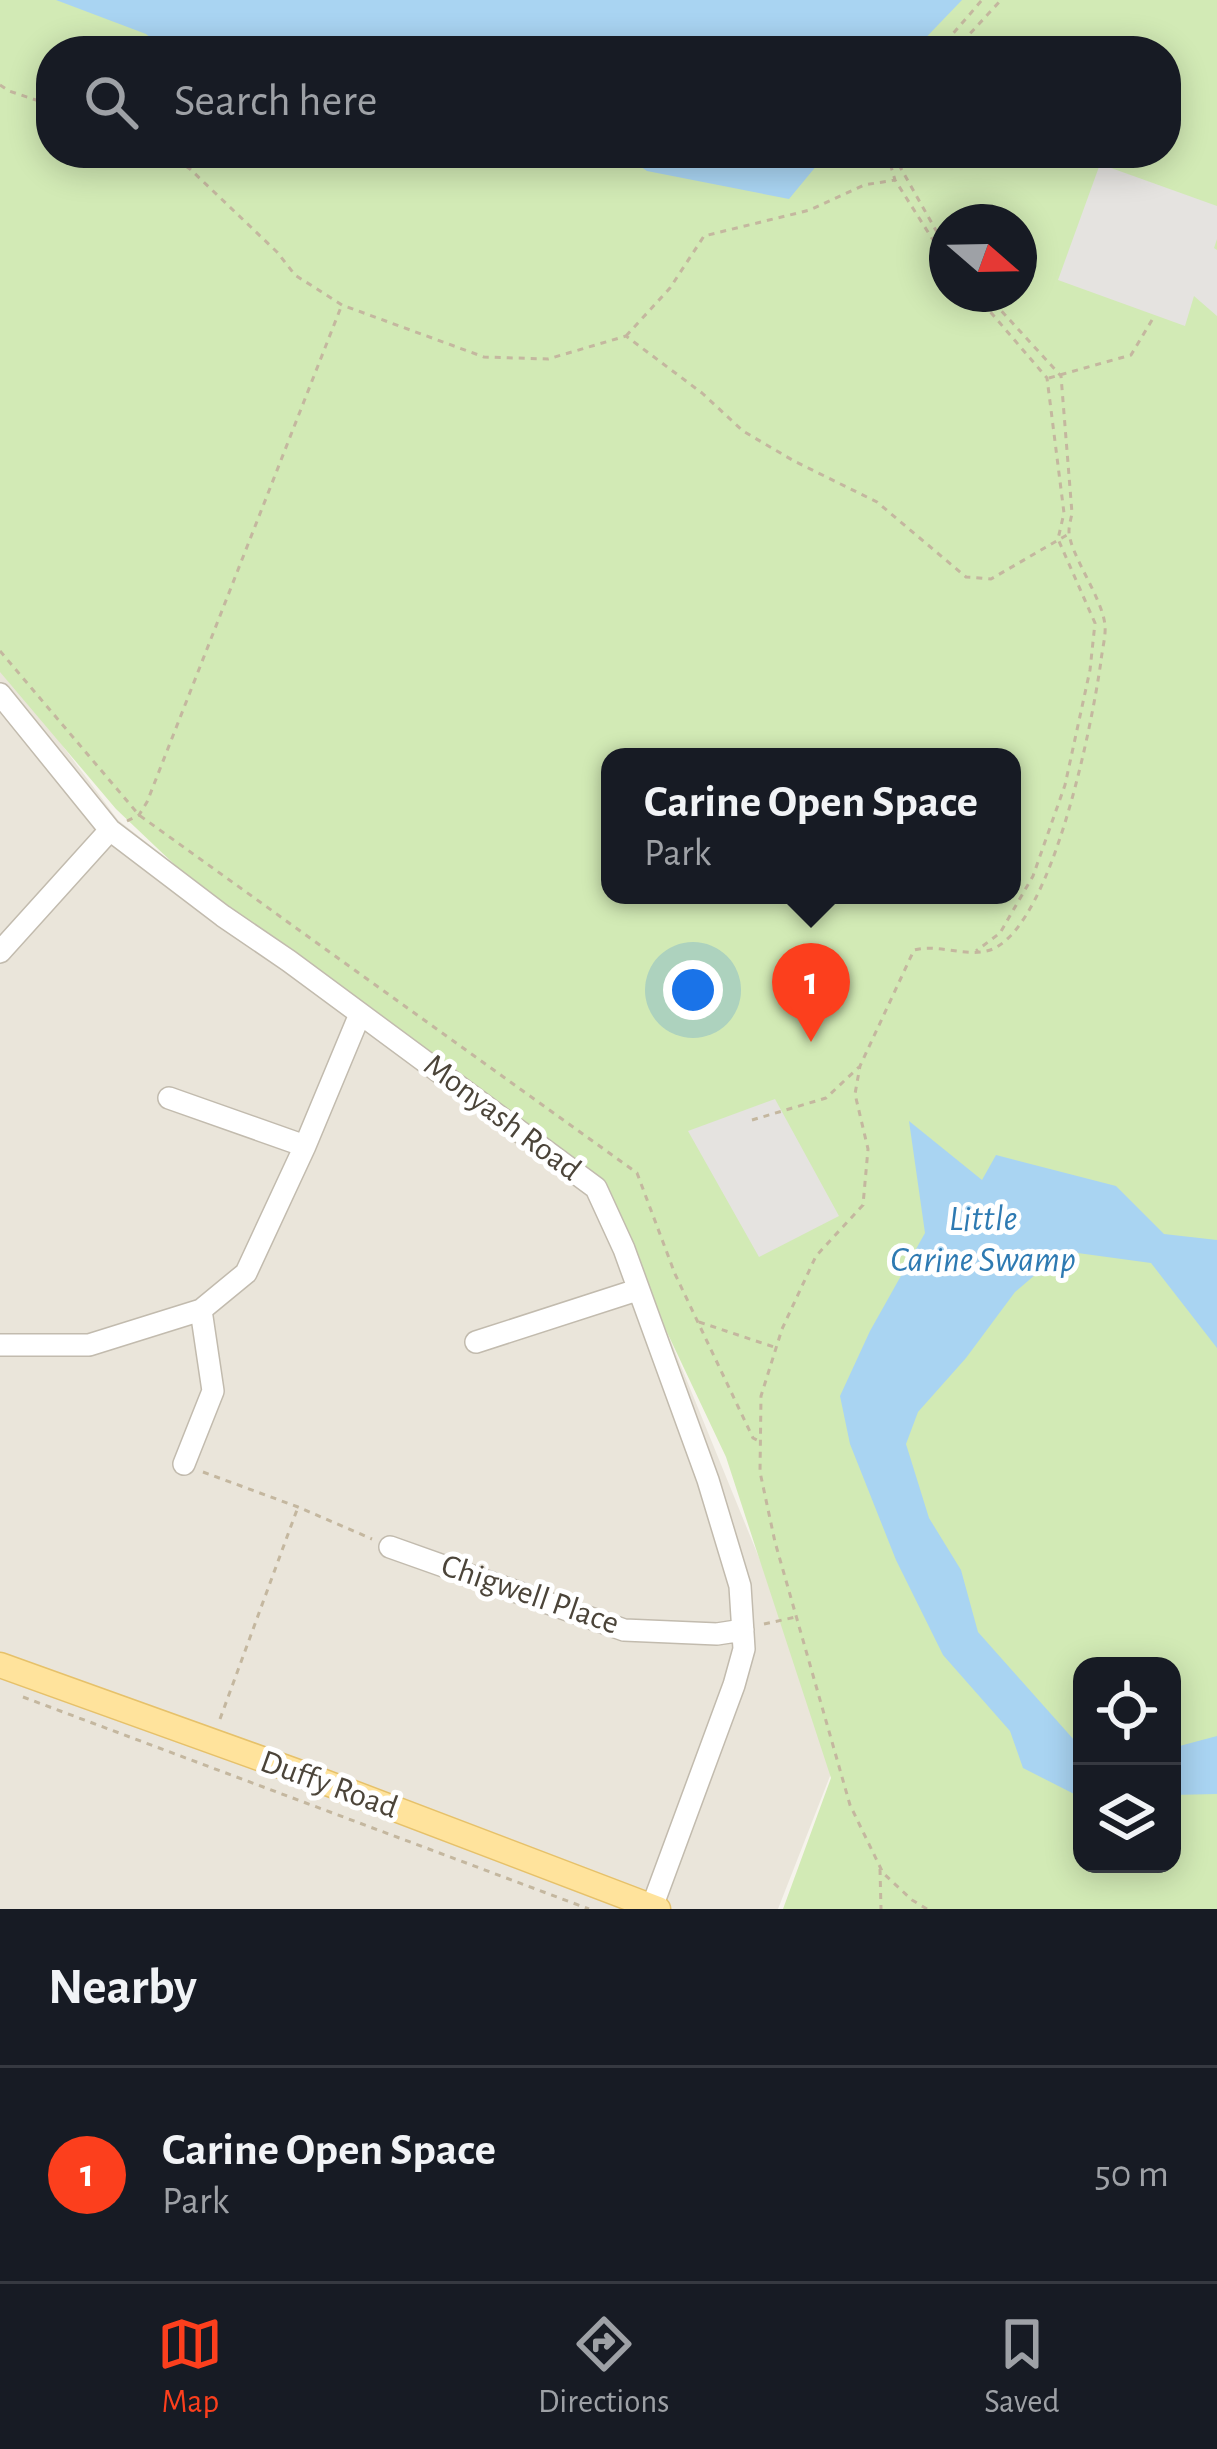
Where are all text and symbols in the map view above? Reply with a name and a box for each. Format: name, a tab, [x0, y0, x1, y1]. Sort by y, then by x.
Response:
search box	[36, 36, 1181, 168]
icon: search	[78, 69, 144, 135]
text: Search here	[174, 79, 377, 124]
north arrow	[929, 204, 1037, 312]
popup	[601, 748, 1021, 904]
text: Carine Open Space	[644, 780, 978, 825]
text: Park	[644, 834, 711, 873]
pin: 1	[772, 943, 850, 1042]
your location	[663, 960, 723, 1020]
street label: Monyash Road	[417, 1049, 587, 1187]
water label: Little Carine Swamp	[890, 1201, 1076, 1278]
street label: Chigwell Place	[437, 1549, 623, 1641]
map controls	[1073, 1657, 1181, 1873]
button: locate	[1073, 1657, 1181, 1765]
street label: Duffy Road	[256, 1745, 402, 1825]
button: layers	[1073, 1765, 1181, 1873]
text: Nearby	[48, 1962, 197, 2013]
text: Carine Open Space	[162, 2128, 496, 2173]
text: 1	[80, 2155, 94, 2194]
text: 50 m	[1094, 2155, 1169, 2194]
text: Park	[162, 2182, 229, 2221]
tab: Map	[157, 2311, 223, 2423]
tab: Directions	[538, 2311, 669, 2423]
tab: Saved	[984, 2311, 1060, 2423]

